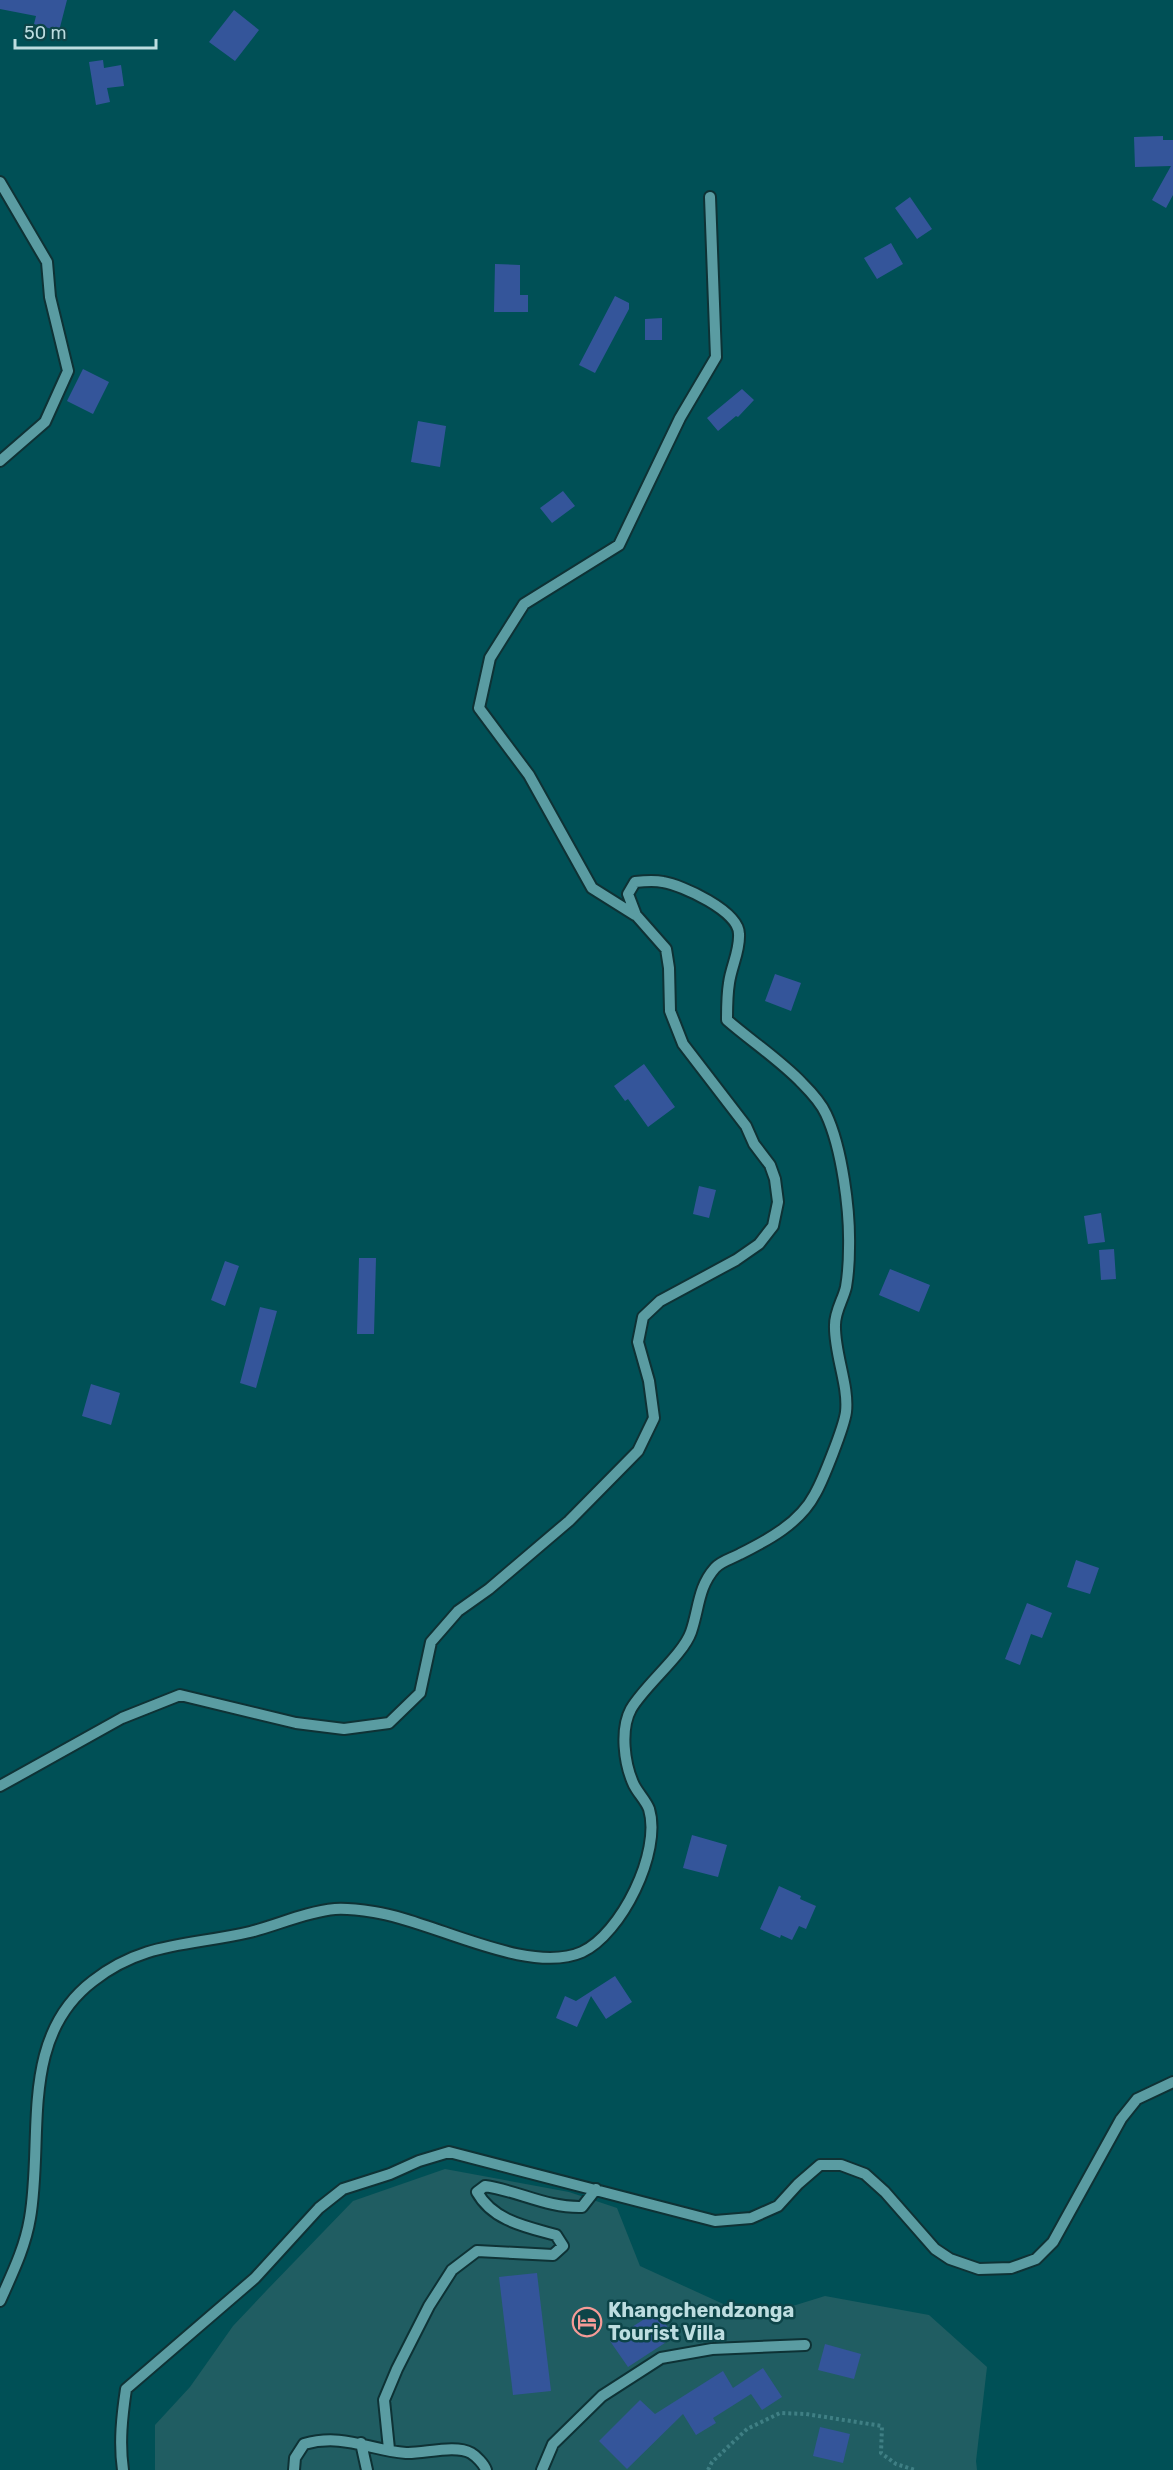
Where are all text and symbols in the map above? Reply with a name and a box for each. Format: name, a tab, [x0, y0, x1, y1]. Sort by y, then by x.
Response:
scale bar	[15, 12, 156, 50]
text: 50 m	[24, 22, 67, 44]
place label: Khangchendzonga Tourist Villa	[608, 2298, 794, 2345]
hotel icon: Khangchendzonga Tourist Villa	[571, 2306, 603, 2338]

